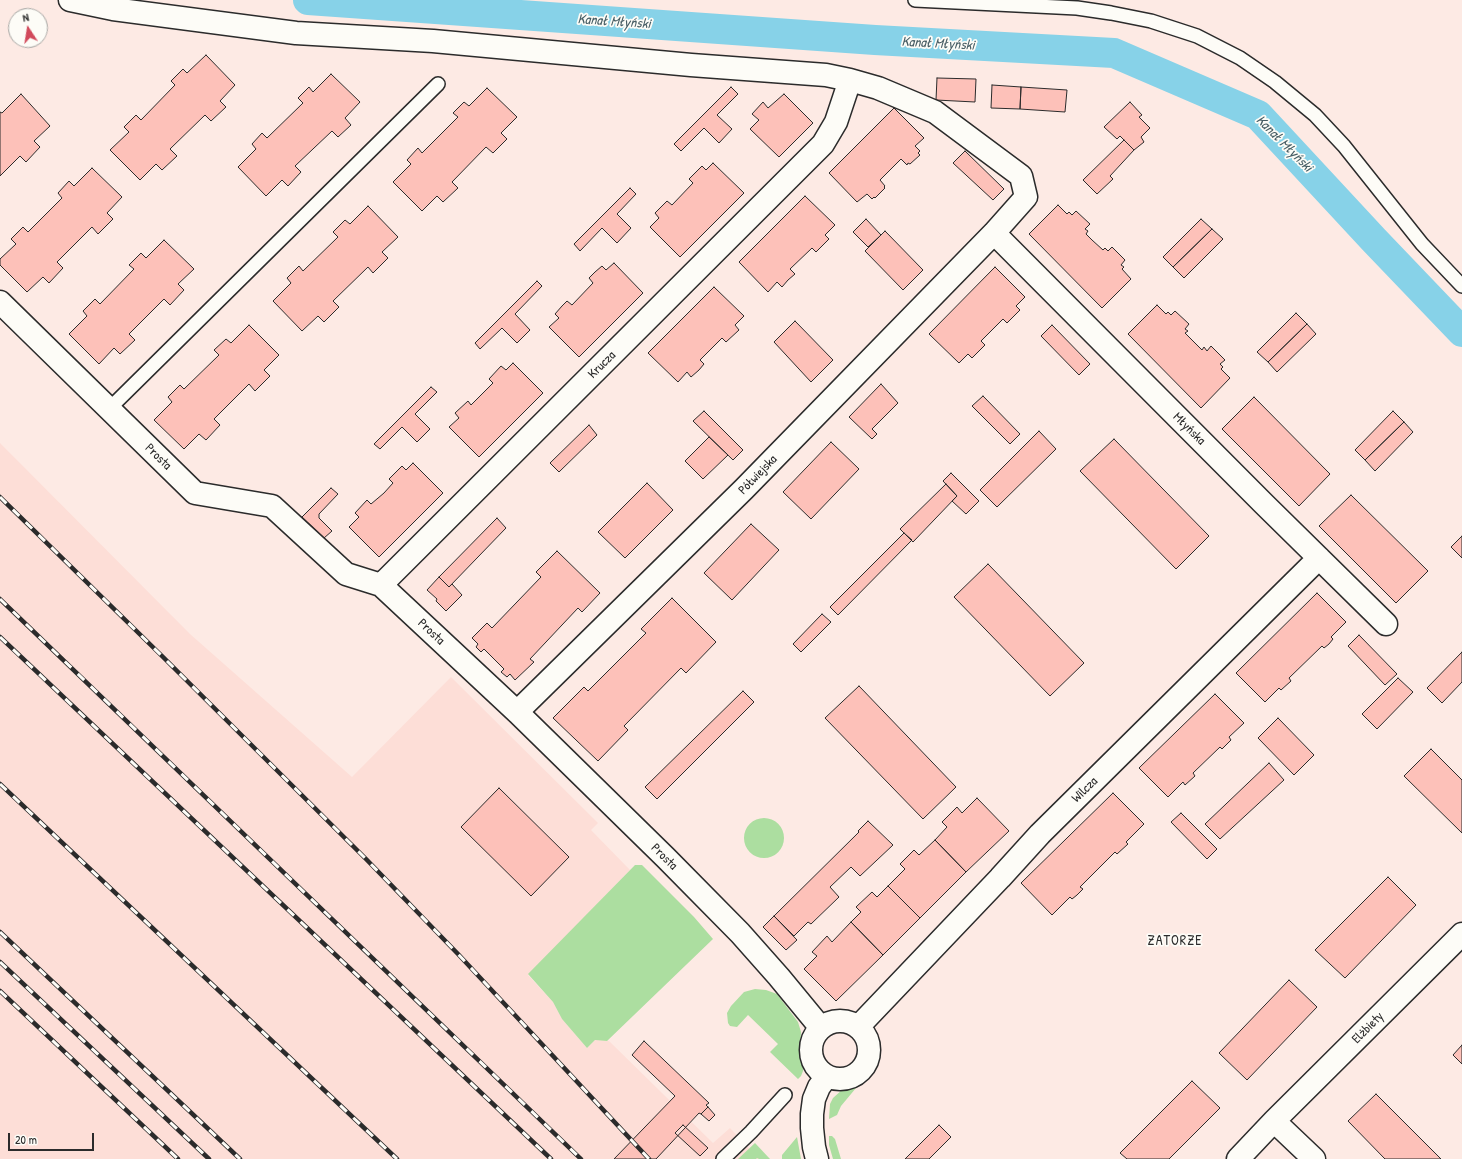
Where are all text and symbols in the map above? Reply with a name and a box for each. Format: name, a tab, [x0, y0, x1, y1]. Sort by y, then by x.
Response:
north arrow	[8, 8, 48, 48]
text: N	[21, 10, 30, 25]
water label: Kanał Młyński	[577, 11, 651, 33]
water label: Kanał Młyński	[901, 34, 975, 54]
water label: Kanał Młyński	[1252, 112, 1316, 176]
street label: Krucza	[585, 348, 619, 382]
street label: Młyńska	[1170, 410, 1208, 448]
street label: Prosta	[141, 441, 175, 473]
street label: Półwiejska	[735, 452, 781, 498]
street label: Prosta	[414, 616, 448, 648]
street label: Wilcza	[1069, 774, 1101, 806]
street label: Prosta	[647, 840, 681, 874]
district label: ZATORZE	[1148, 933, 1202, 949]
street label: Elżbiety	[1349, 1009, 1387, 1047]
scale bar	[10, 1125, 96, 1151]
text: 20 m	[15, 1131, 37, 1148]

